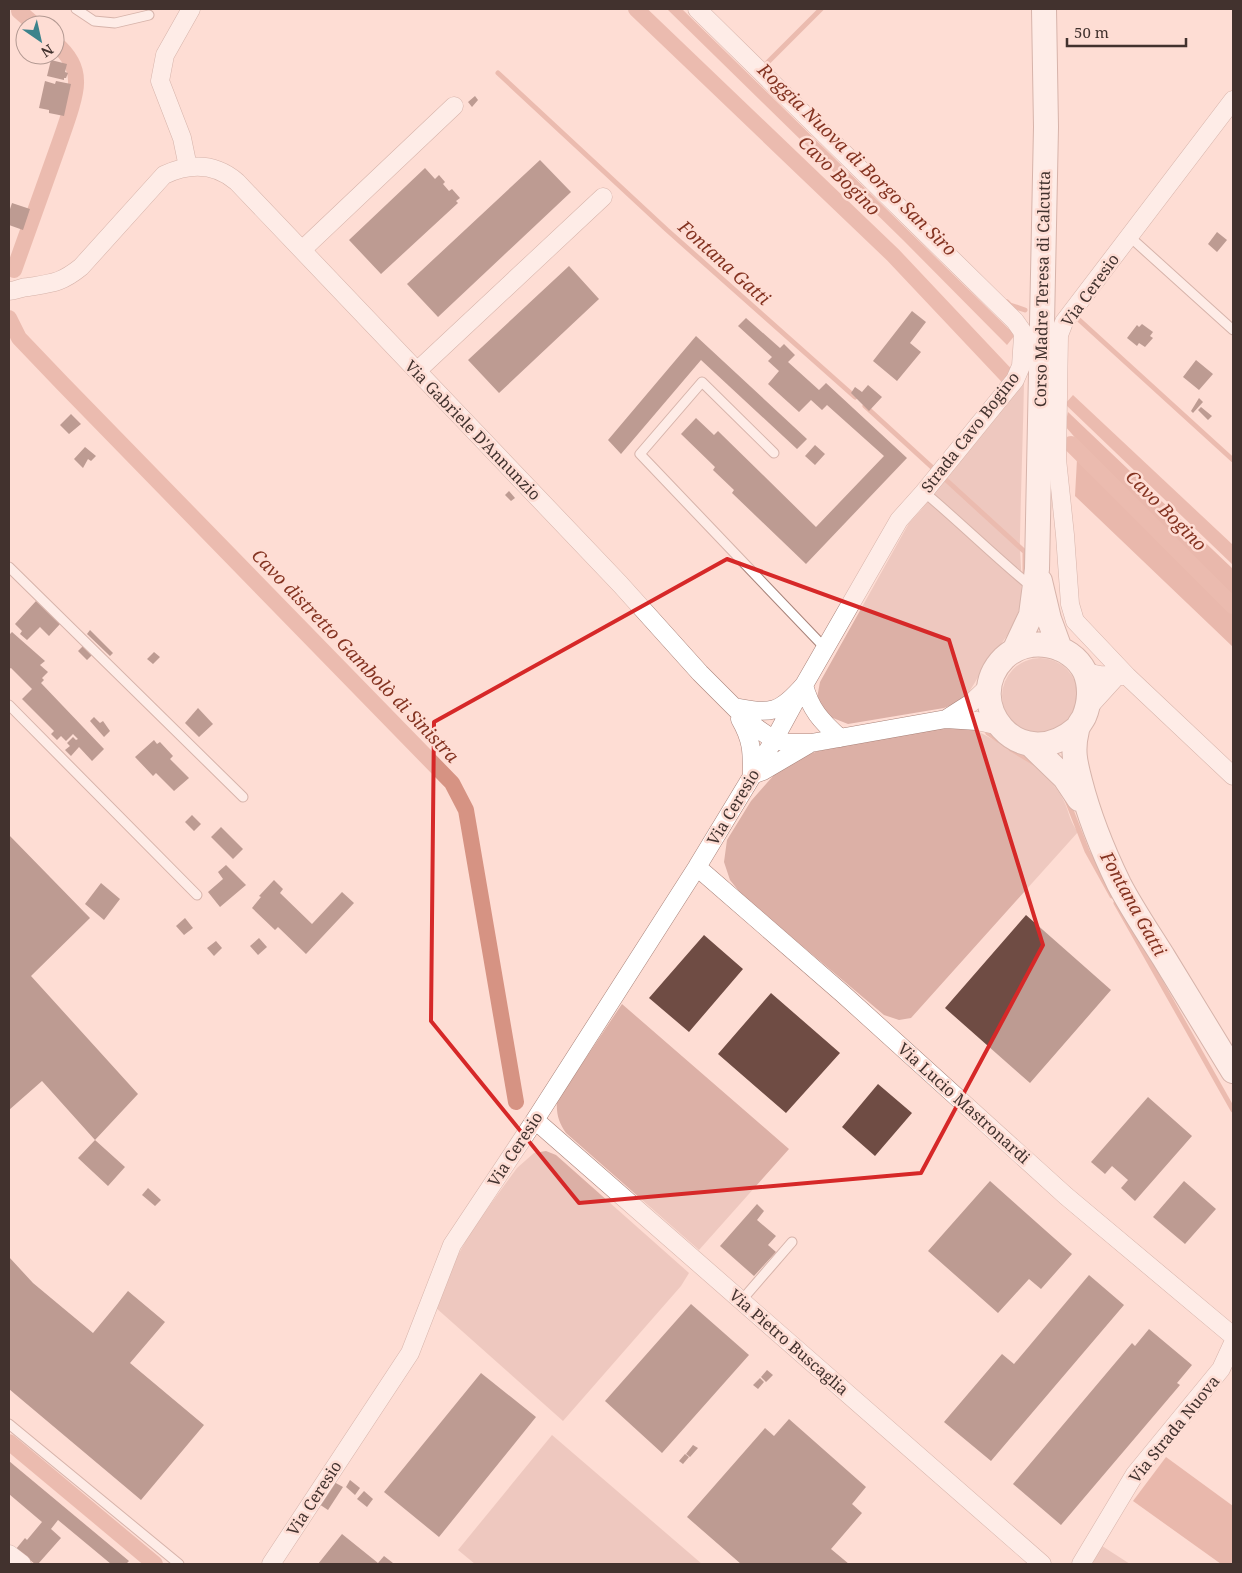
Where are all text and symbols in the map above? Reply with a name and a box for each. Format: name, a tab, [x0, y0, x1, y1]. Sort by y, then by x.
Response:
north arrow	[15, 15, 65, 65]
scale bar	[1067, 15, 1186, 47]
text: 50 m	[1074, 22, 1109, 42]
text: N	[38, 40, 57, 62]
water label: Roggia Nuova di Borgo San Siro	[752, 57, 962, 261]
water label: Cavo Bogino	[794, 130, 886, 220]
street label: Corso Madre Teresa di Calcutta	[1029, 171, 1055, 407]
water label: Fontana Gatti	[673, 214, 776, 310]
street label: Via Ceresio	[1056, 249, 1124, 331]
street label: Via Gabriele D'Annunzio	[400, 355, 546, 505]
street label: Strada Cavo Bogino	[916, 367, 1024, 497]
water label: Cavo Bogino	[1121, 465, 1212, 556]
water label: Cavo distretto Gambolò di Sinistra	[247, 543, 465, 768]
street label: Via Ceresio	[702, 765, 764, 849]
water label: Fontana Gatti	[1095, 846, 1173, 960]
street label: Via Lucio Mastronardi	[893, 1038, 1035, 1168]
street label: Via Ceresio	[483, 1107, 547, 1191]
street label: Via Pietro Buscaglia	[725, 1284, 853, 1400]
street label: Via Strada Nuova	[1124, 1371, 1224, 1487]
street label: Via Ceresio	[282, 1456, 346, 1540]

